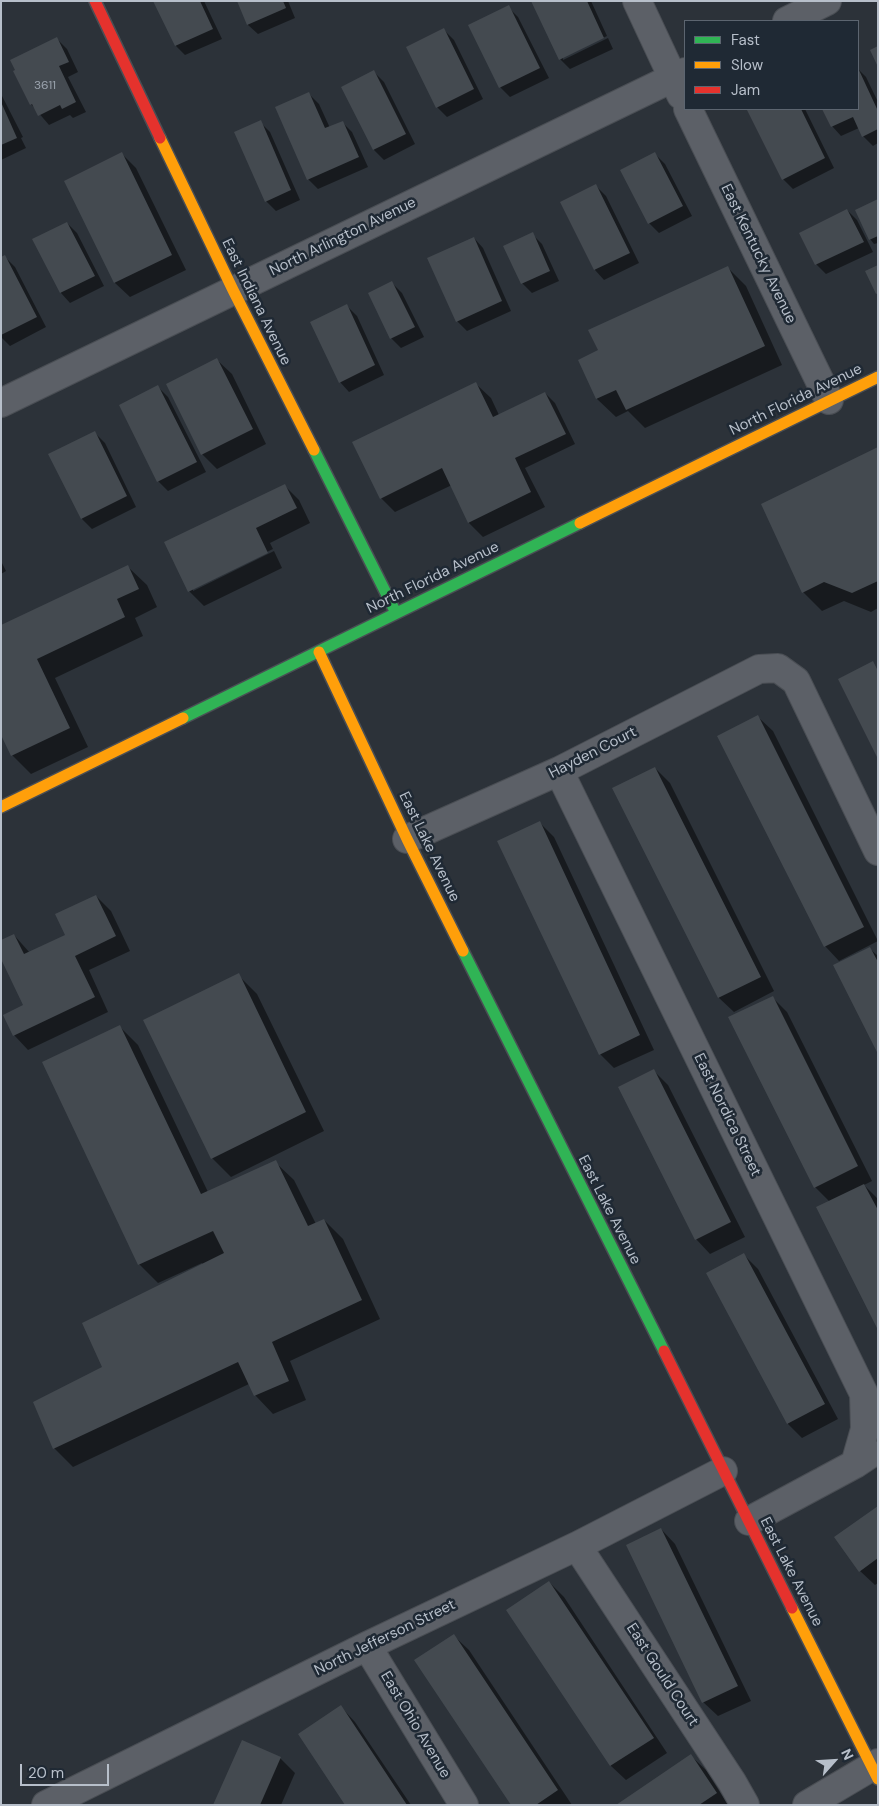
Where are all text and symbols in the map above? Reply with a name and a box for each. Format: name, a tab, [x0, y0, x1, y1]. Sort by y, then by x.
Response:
legend	[684, 20, 859, 110]
text: Fast	[731, 30, 760, 50]
text: Slow	[731, 55, 763, 75]
house number: 3611	[34, 79, 56, 93]
text: Jam	[731, 80, 760, 100]
street label: East Kentucky Avenue	[716, 181, 800, 327]
street label: North Arlington Avenue	[267, 194, 419, 280]
street label: East Indiana Avenue	[218, 236, 294, 368]
street label: North Florida Avenue	[727, 360, 865, 440]
street label: North Florida Avenue	[364, 538, 502, 618]
street label: Hayden Court	[546, 723, 640, 783]
street label: East Lake Avenue	[395, 789, 463, 905]
street label: East Nordica Street	[689, 1051, 765, 1179]
street label: East Lake Avenue	[574, 1152, 644, 1268]
street label: East Lake Avenue	[756, 1514, 826, 1630]
street label: North Jefferson Street	[311, 1596, 459, 1680]
street label: East Gould Court	[622, 1620, 702, 1730]
street label: East Ohio Avenue	[376, 1668, 454, 1782]
north arrow	[809, 1736, 859, 1786]
text: N	[837, 1746, 858, 1763]
scale bar	[22, 1754, 111, 1786]
text: 20 m	[28, 1763, 64, 1783]

